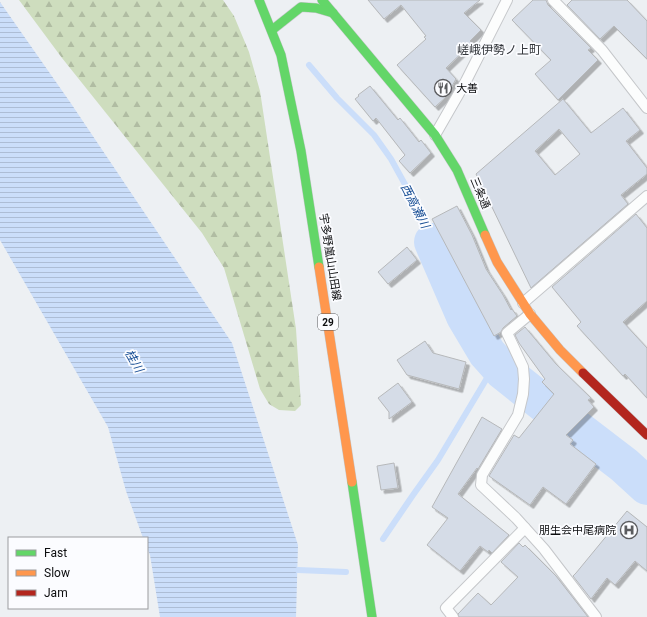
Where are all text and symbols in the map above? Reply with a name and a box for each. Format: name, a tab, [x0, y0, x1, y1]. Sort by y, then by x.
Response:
district label: 嵯峨伊勢ノ上町	[457, 43, 541, 57]
restaurant icon: 大善	[433, 78, 453, 98]
place label: 大善	[456, 82, 478, 95]
street label: 三条通	[468, 175, 492, 211]
water label: 西高瀬川	[398, 181, 433, 232]
street label: 宇多野嵐山山田線	[317, 213, 343, 301]
road number: 29	[318, 314, 338, 330]
water label: 桂川	[122, 347, 147, 377]
hospital icon: 朋生会中尾病院	[619, 520, 639, 540]
place label: 朋生会中尾病院	[539, 524, 616, 537]
legend	[8, 537, 148, 609]
text: Fast	[44, 546, 67, 560]
text: Slow	[44, 566, 70, 580]
text: Jam	[44, 586, 68, 600]

